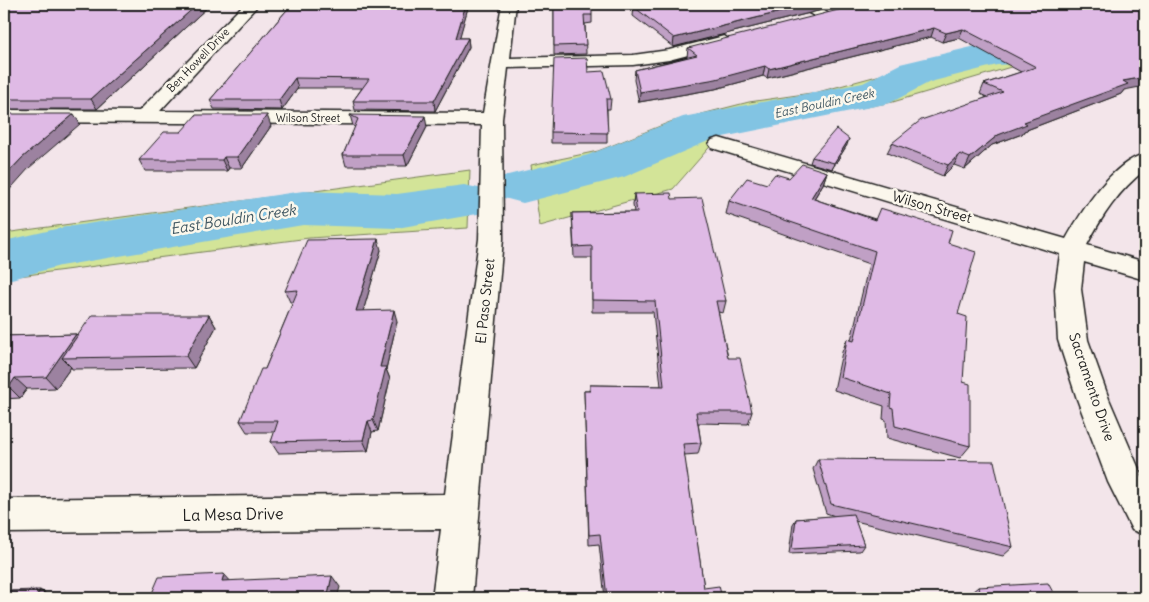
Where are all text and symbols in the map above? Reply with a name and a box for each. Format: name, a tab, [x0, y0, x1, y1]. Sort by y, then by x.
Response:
street label: Ben Howell Drive	[164, 25, 232, 95]
water label: East Bouldin Creek	[773, 85, 876, 121]
street label: Wilson Street	[276, 111, 341, 125]
street label: Wilson Street	[890, 187, 974, 227]
water label: East Bouldin Creek	[169, 199, 298, 238]
street label: El Paso Street	[472, 257, 498, 345]
street label: Sacramento Drive	[1065, 331, 1119, 443]
street label: La Mesa Drive	[182, 503, 284, 525]

